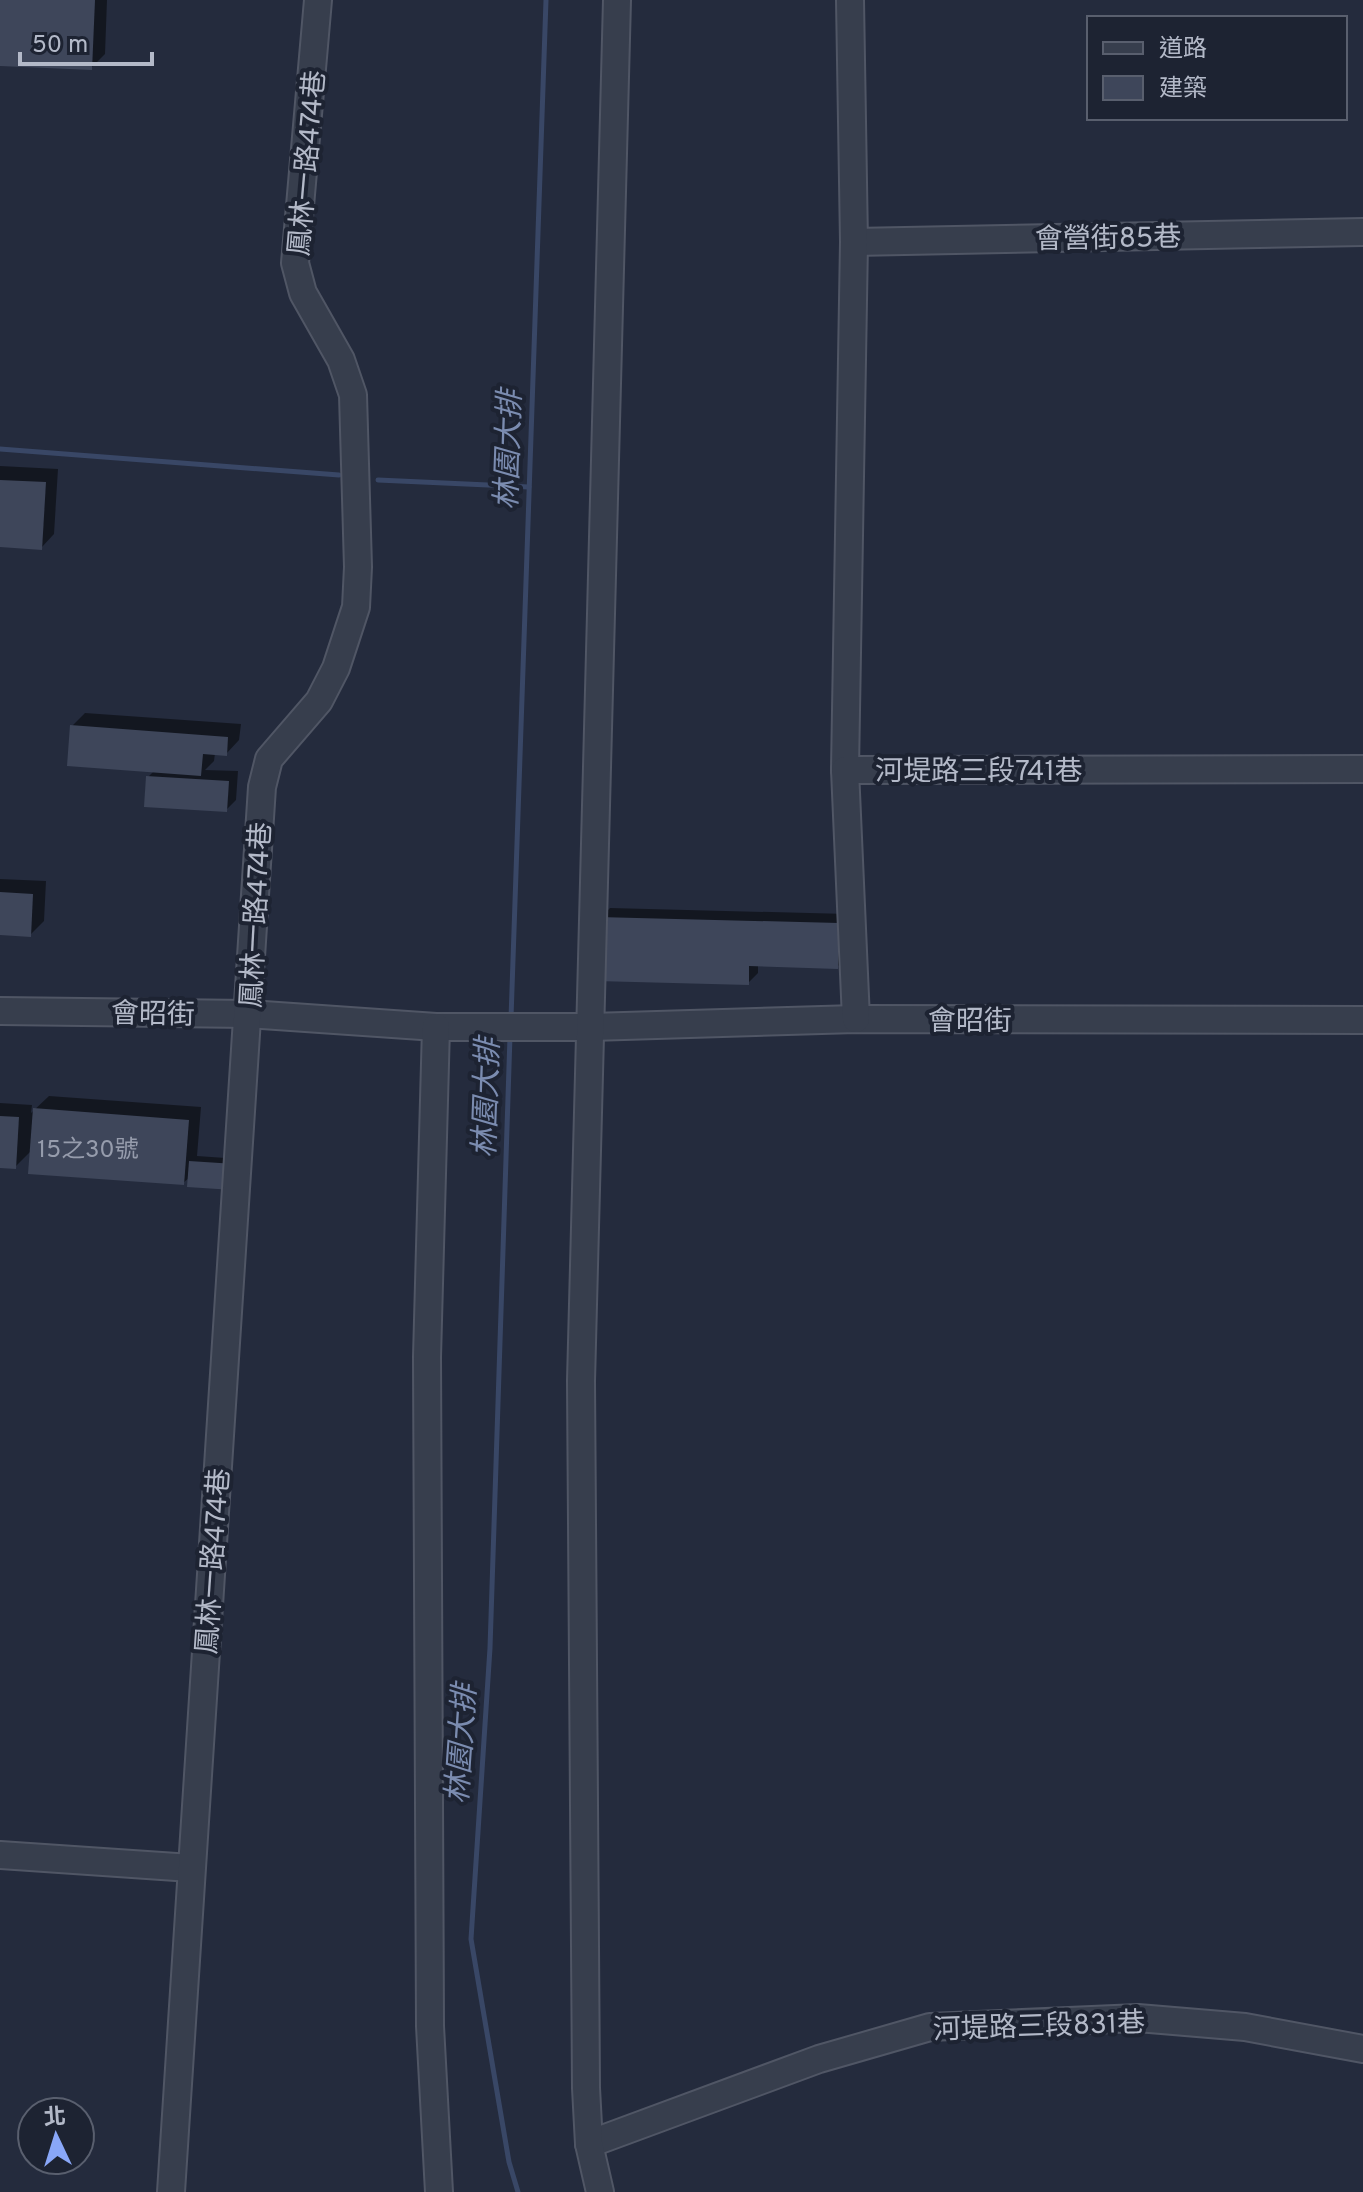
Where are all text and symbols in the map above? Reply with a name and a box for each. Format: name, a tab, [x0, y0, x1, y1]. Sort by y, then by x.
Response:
scale bar	[20, 16, 152, 66]
legend	[1087, 16, 1347, 120]
text: 50 m	[32, 31, 88, 61]
text: 道路	[1159, 35, 1207, 65]
street label: 鳳林一路474巷	[283, 69, 335, 258]
text: 建築	[1159, 75, 1207, 105]
street label: 會營街85巷	[1034, 221, 1182, 259]
water label: 林園大排	[490, 385, 531, 511]
street label: 河堤路三段741巷	[875, 755, 1083, 791]
street label: 鳳林一路474巷	[235, 821, 281, 1009]
street label: 會昭街	[111, 997, 195, 1035]
street label: 會昭街	[928, 1005, 1012, 1041]
water label: 林園大排	[468, 1033, 509, 1159]
house number: 15之30號	[37, 1136, 139, 1166]
street label: 鳳林一路474巷	[191, 1467, 239, 1655]
water label: 林園大排	[441, 1679, 486, 1805]
street label: 河堤路三段831巷	[932, 2006, 1146, 2050]
north arrow	[16, 2096, 96, 2176]
text: 北	[43, 2104, 67, 2133]

